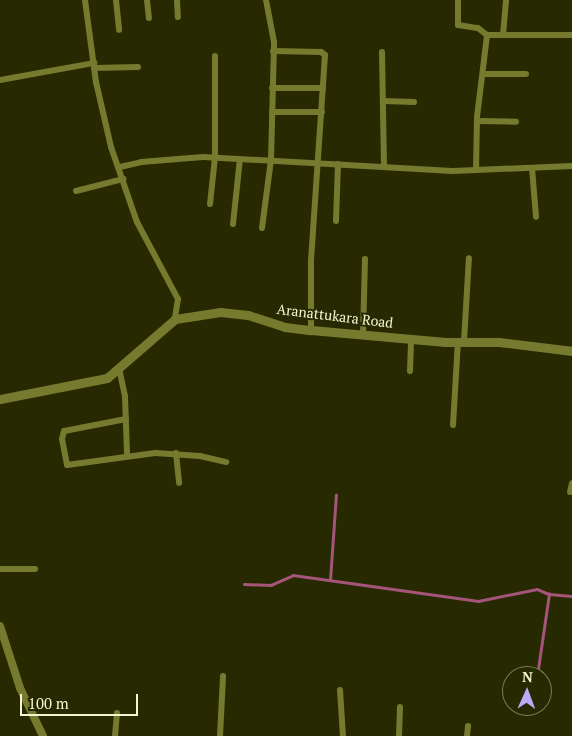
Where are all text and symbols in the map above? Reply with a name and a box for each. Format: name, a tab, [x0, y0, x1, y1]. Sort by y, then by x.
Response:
street label: Aranattukara Road	[276, 301, 394, 331]
north arrow	[502, 666, 552, 716]
text: N	[522, 667, 533, 686]
scale bar	[22, 684, 140, 716]
text: 100 m	[28, 693, 69, 713]

